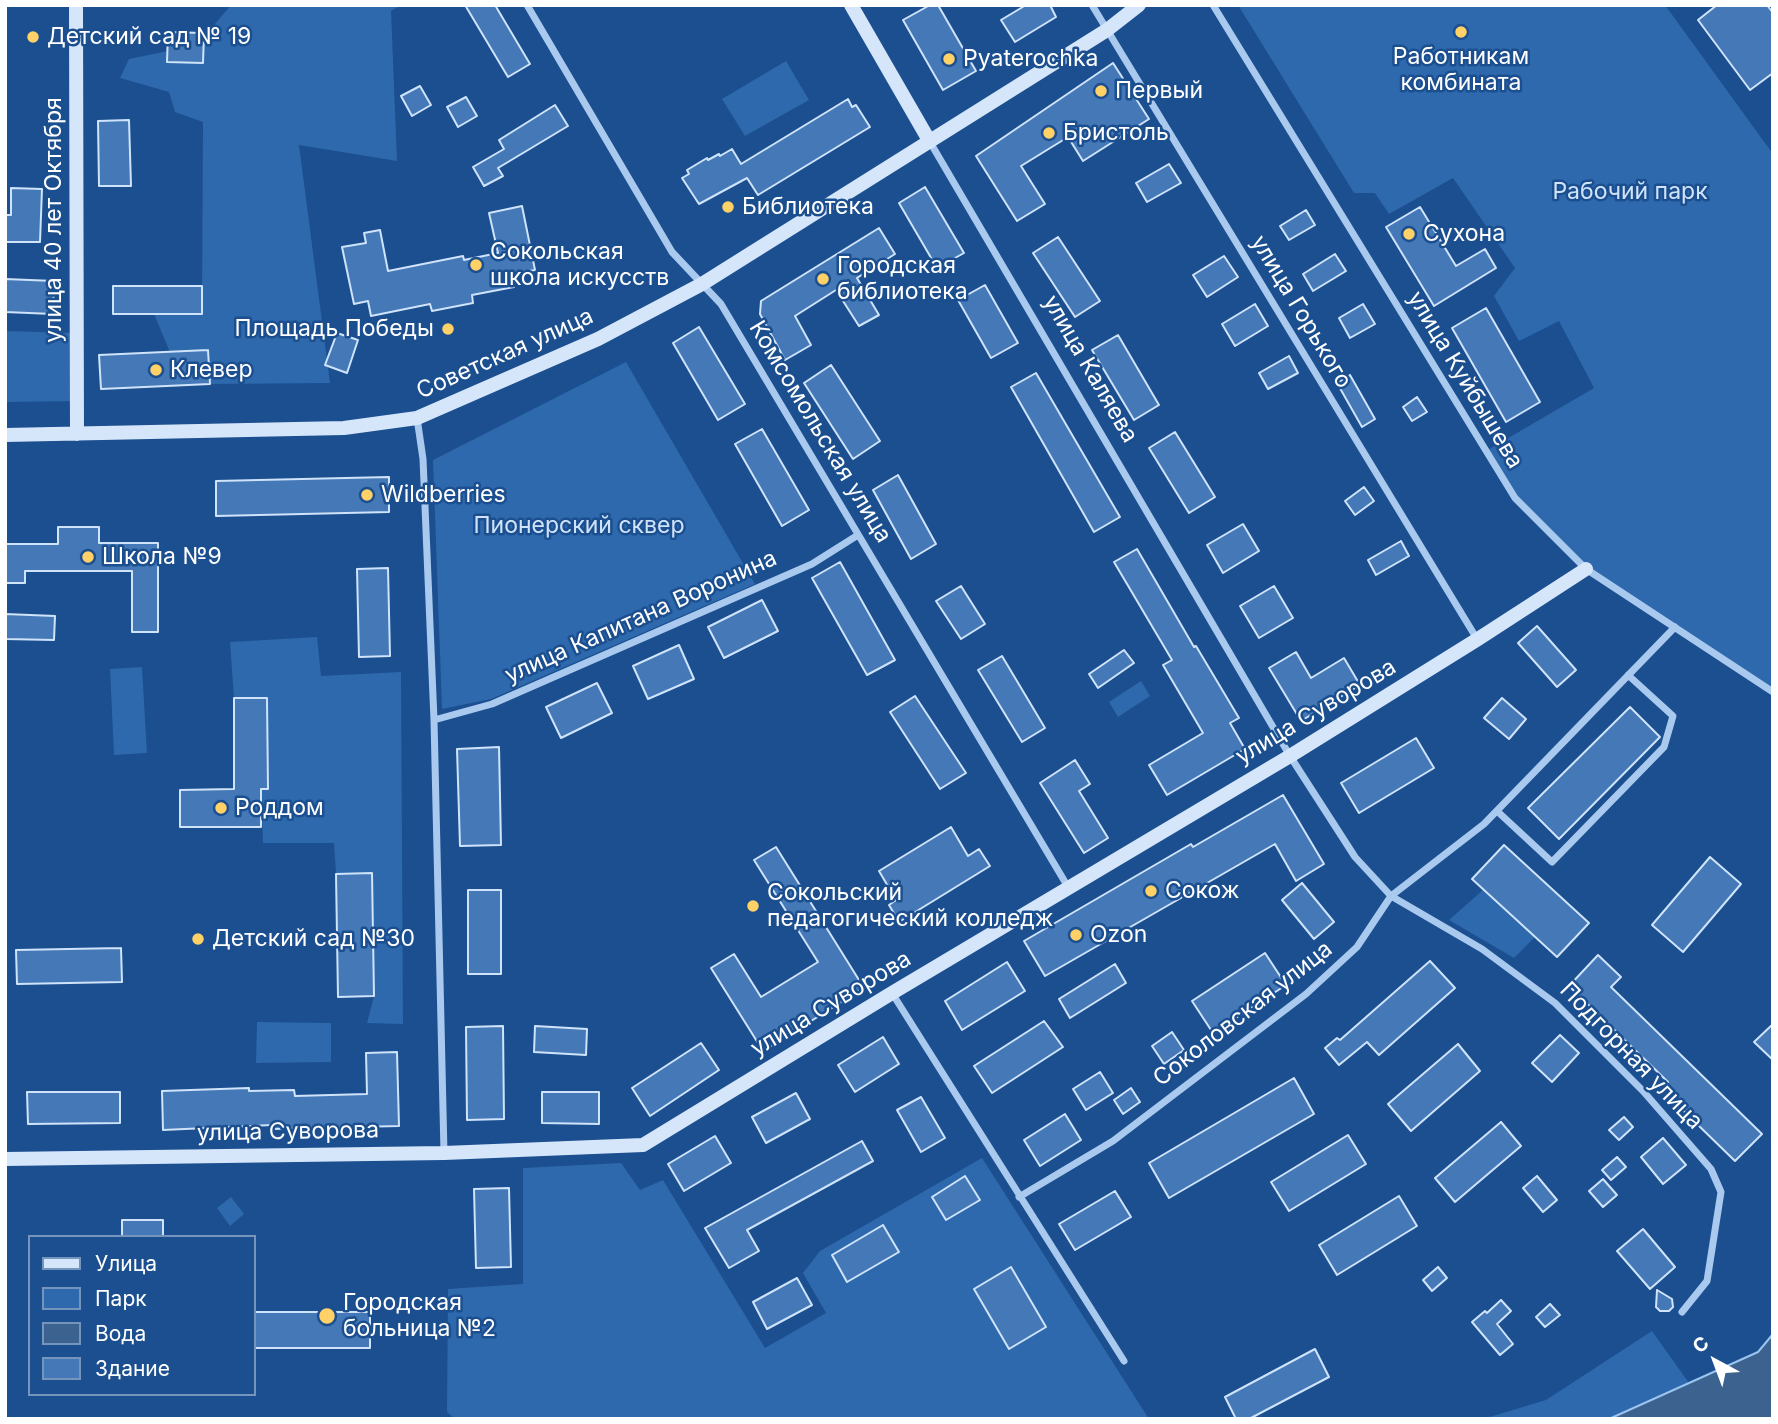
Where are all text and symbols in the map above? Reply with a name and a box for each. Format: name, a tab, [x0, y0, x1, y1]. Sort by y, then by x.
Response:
place label: Детский сад № 19	[47, 23, 251, 51]
marker: Работникам комбината	[1453, 24, 1469, 40]
marker: Детский сад № 19	[25, 29, 41, 45]
place label: Работникам комбината	[1393, 43, 1529, 97]
place label: Pyaterochka	[963, 45, 1098, 73]
marker: Pyaterochka	[941, 51, 957, 67]
place label: Первый	[1115, 77, 1203, 105]
marker: Первый	[1093, 83, 1109, 99]
street label: улица 40 лет Октября	[40, 97, 68, 343]
place label: Бристоль	[1063, 119, 1169, 147]
marker: Бристоль	[1041, 125, 1057, 141]
park label: Рабочий парк	[1552, 178, 1708, 206]
place label: Библиотека	[742, 193, 874, 221]
marker: Библиотека	[720, 199, 736, 215]
place label: Сухона	[1423, 220, 1505, 248]
marker: Сухона	[1401, 226, 1417, 242]
street label: улица Горького	[1245, 231, 1357, 393]
place label: Сокольская школа искусств	[490, 238, 669, 292]
place label: Городская библиотека	[837, 252, 968, 306]
marker: Сокольская школа искусств	[468, 257, 484, 273]
marker: Городская библиотека	[815, 271, 831, 287]
street label: улица Куйбышева	[1401, 286, 1529, 474]
street label: улица Каляева	[1037, 290, 1143, 448]
street label: Советская улица	[412, 303, 598, 405]
place label: Площадь Победы	[235, 315, 434, 343]
street label: Комсомольская улица	[743, 316, 897, 548]
marker: Площадь Победы	[440, 321, 456, 337]
place label: Клевер	[170, 356, 253, 384]
marker: Клевер	[148, 362, 164, 378]
place label: Wildberries	[381, 481, 506, 509]
marker: Wildberries	[359, 487, 375, 503]
park label: Пионерский сквер	[474, 512, 684, 540]
place label: Школа №9	[102, 543, 222, 571]
street label: улица Капитана Воронина	[501, 545, 781, 689]
marker: Школа №9	[80, 549, 96, 565]
street label: улица Суворова	[1231, 653, 1401, 771]
place label: Роддом	[235, 794, 324, 822]
marker: Роддом	[213, 800, 229, 816]
place label: Сокож	[1165, 877, 1239, 905]
place label: Сокольский педагогический колледж	[767, 879, 1053, 933]
marker: Сокож	[1143, 883, 1159, 899]
marker: Сокольский педагогический колледж	[745, 898, 761, 914]
place label: Ozon	[1090, 921, 1147, 949]
place label: Детский сад №30	[212, 925, 415, 953]
marker: Ozon	[1068, 927, 1084, 943]
marker: Детский сад №30	[190, 931, 206, 947]
street label: Соколовская улица	[1148, 936, 1338, 1092]
street label: улица Суворова	[746, 945, 916, 1063]
street label: Подгорная улица	[1554, 977, 1708, 1135]
street label: улица Суворова	[197, 1117, 379, 1147]
legend	[28, 1235, 256, 1396]
text: Улица	[95, 1251, 157, 1276]
text: Парк	[95, 1286, 147, 1311]
place label: Городская больница №2	[343, 1289, 496, 1343]
marker: Городская больница №2	[317, 1306, 337, 1326]
text: Вода	[95, 1321, 146, 1346]
north arrow	[1680, 1326, 1750, 1396]
text: С	[1688, 1331, 1714, 1358]
text: Здание	[95, 1356, 170, 1381]

